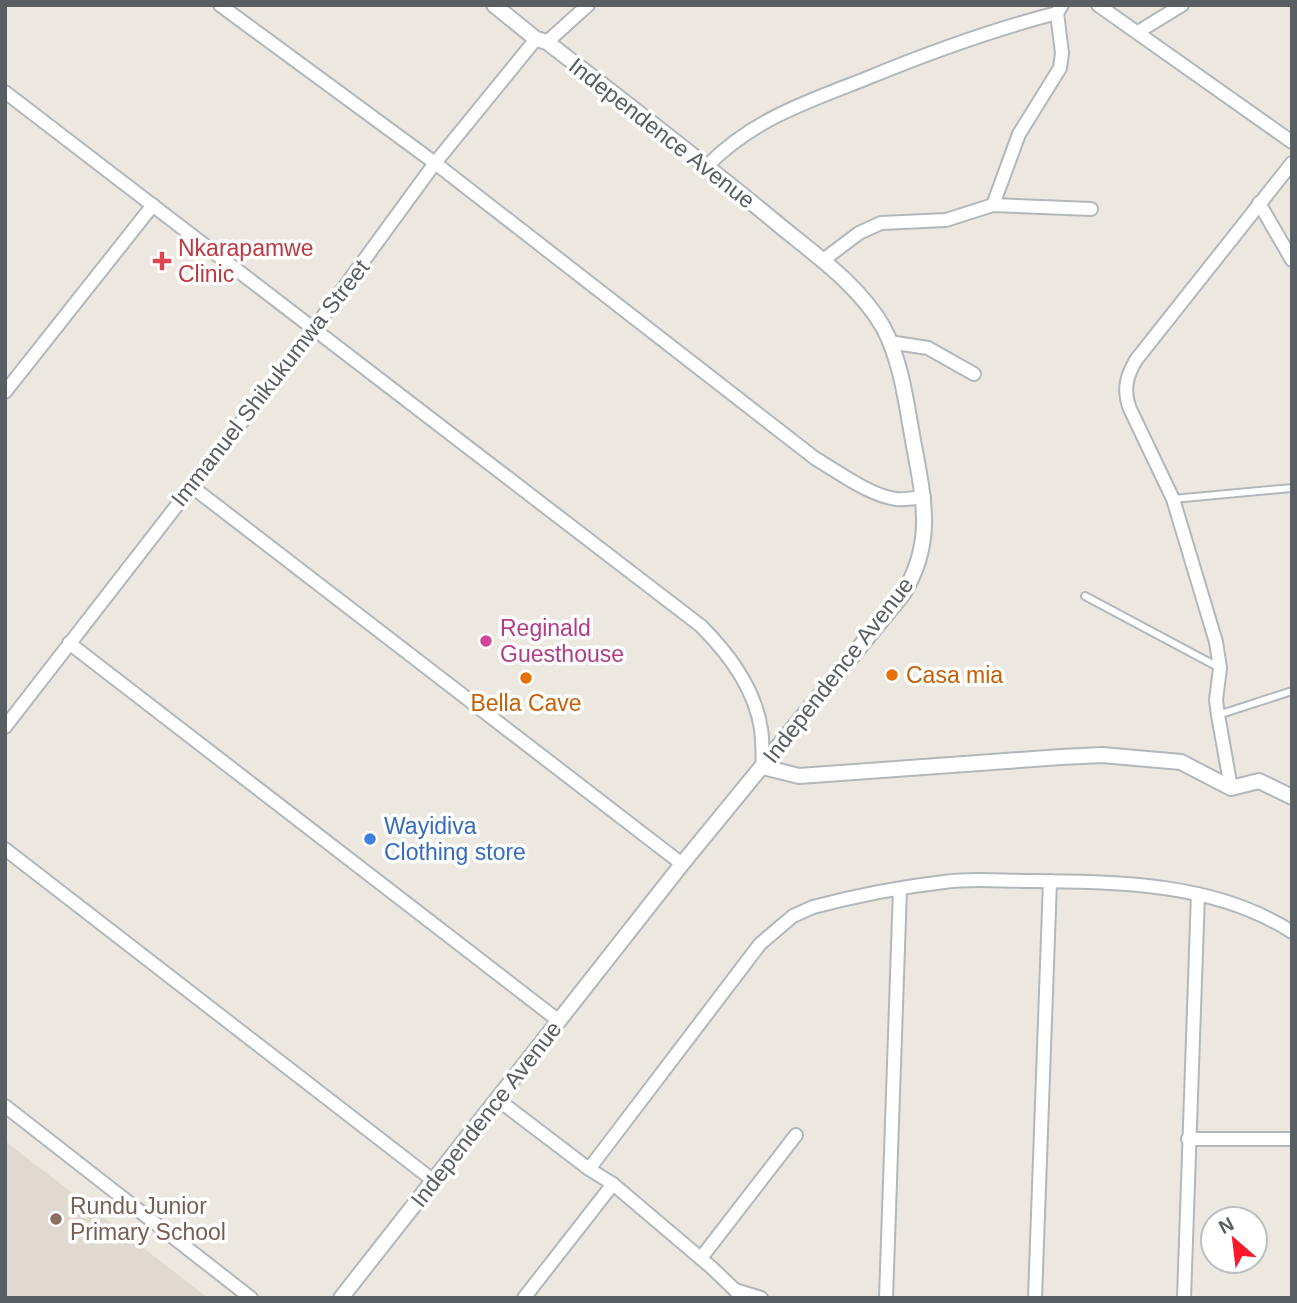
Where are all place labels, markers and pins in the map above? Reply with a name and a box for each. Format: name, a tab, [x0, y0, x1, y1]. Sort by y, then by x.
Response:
place label: Nkarapamwe Clinic	[178, 235, 314, 287]
marker: Nkarapamwe Clinic	[152, 251, 172, 271]
place label: Reginald Guesthouse	[500, 615, 624, 667]
marker: Reginald Guesthouse	[478, 633, 494, 649]
place label: Casa mia	[906, 662, 1003, 688]
marker: Casa mia	[884, 667, 900, 683]
marker: Bella Cave	[518, 670, 534, 686]
place label: Bella Cave	[470, 690, 582, 716]
place label: Wayidiva Clothing store	[384, 813, 526, 865]
marker: Wayidiva Clothing store	[362, 831, 378, 847]
place label: Rundu Junior Primary School	[70, 1193, 226, 1245]
marker: Rundu Junior Primary School	[48, 1211, 64, 1227]

